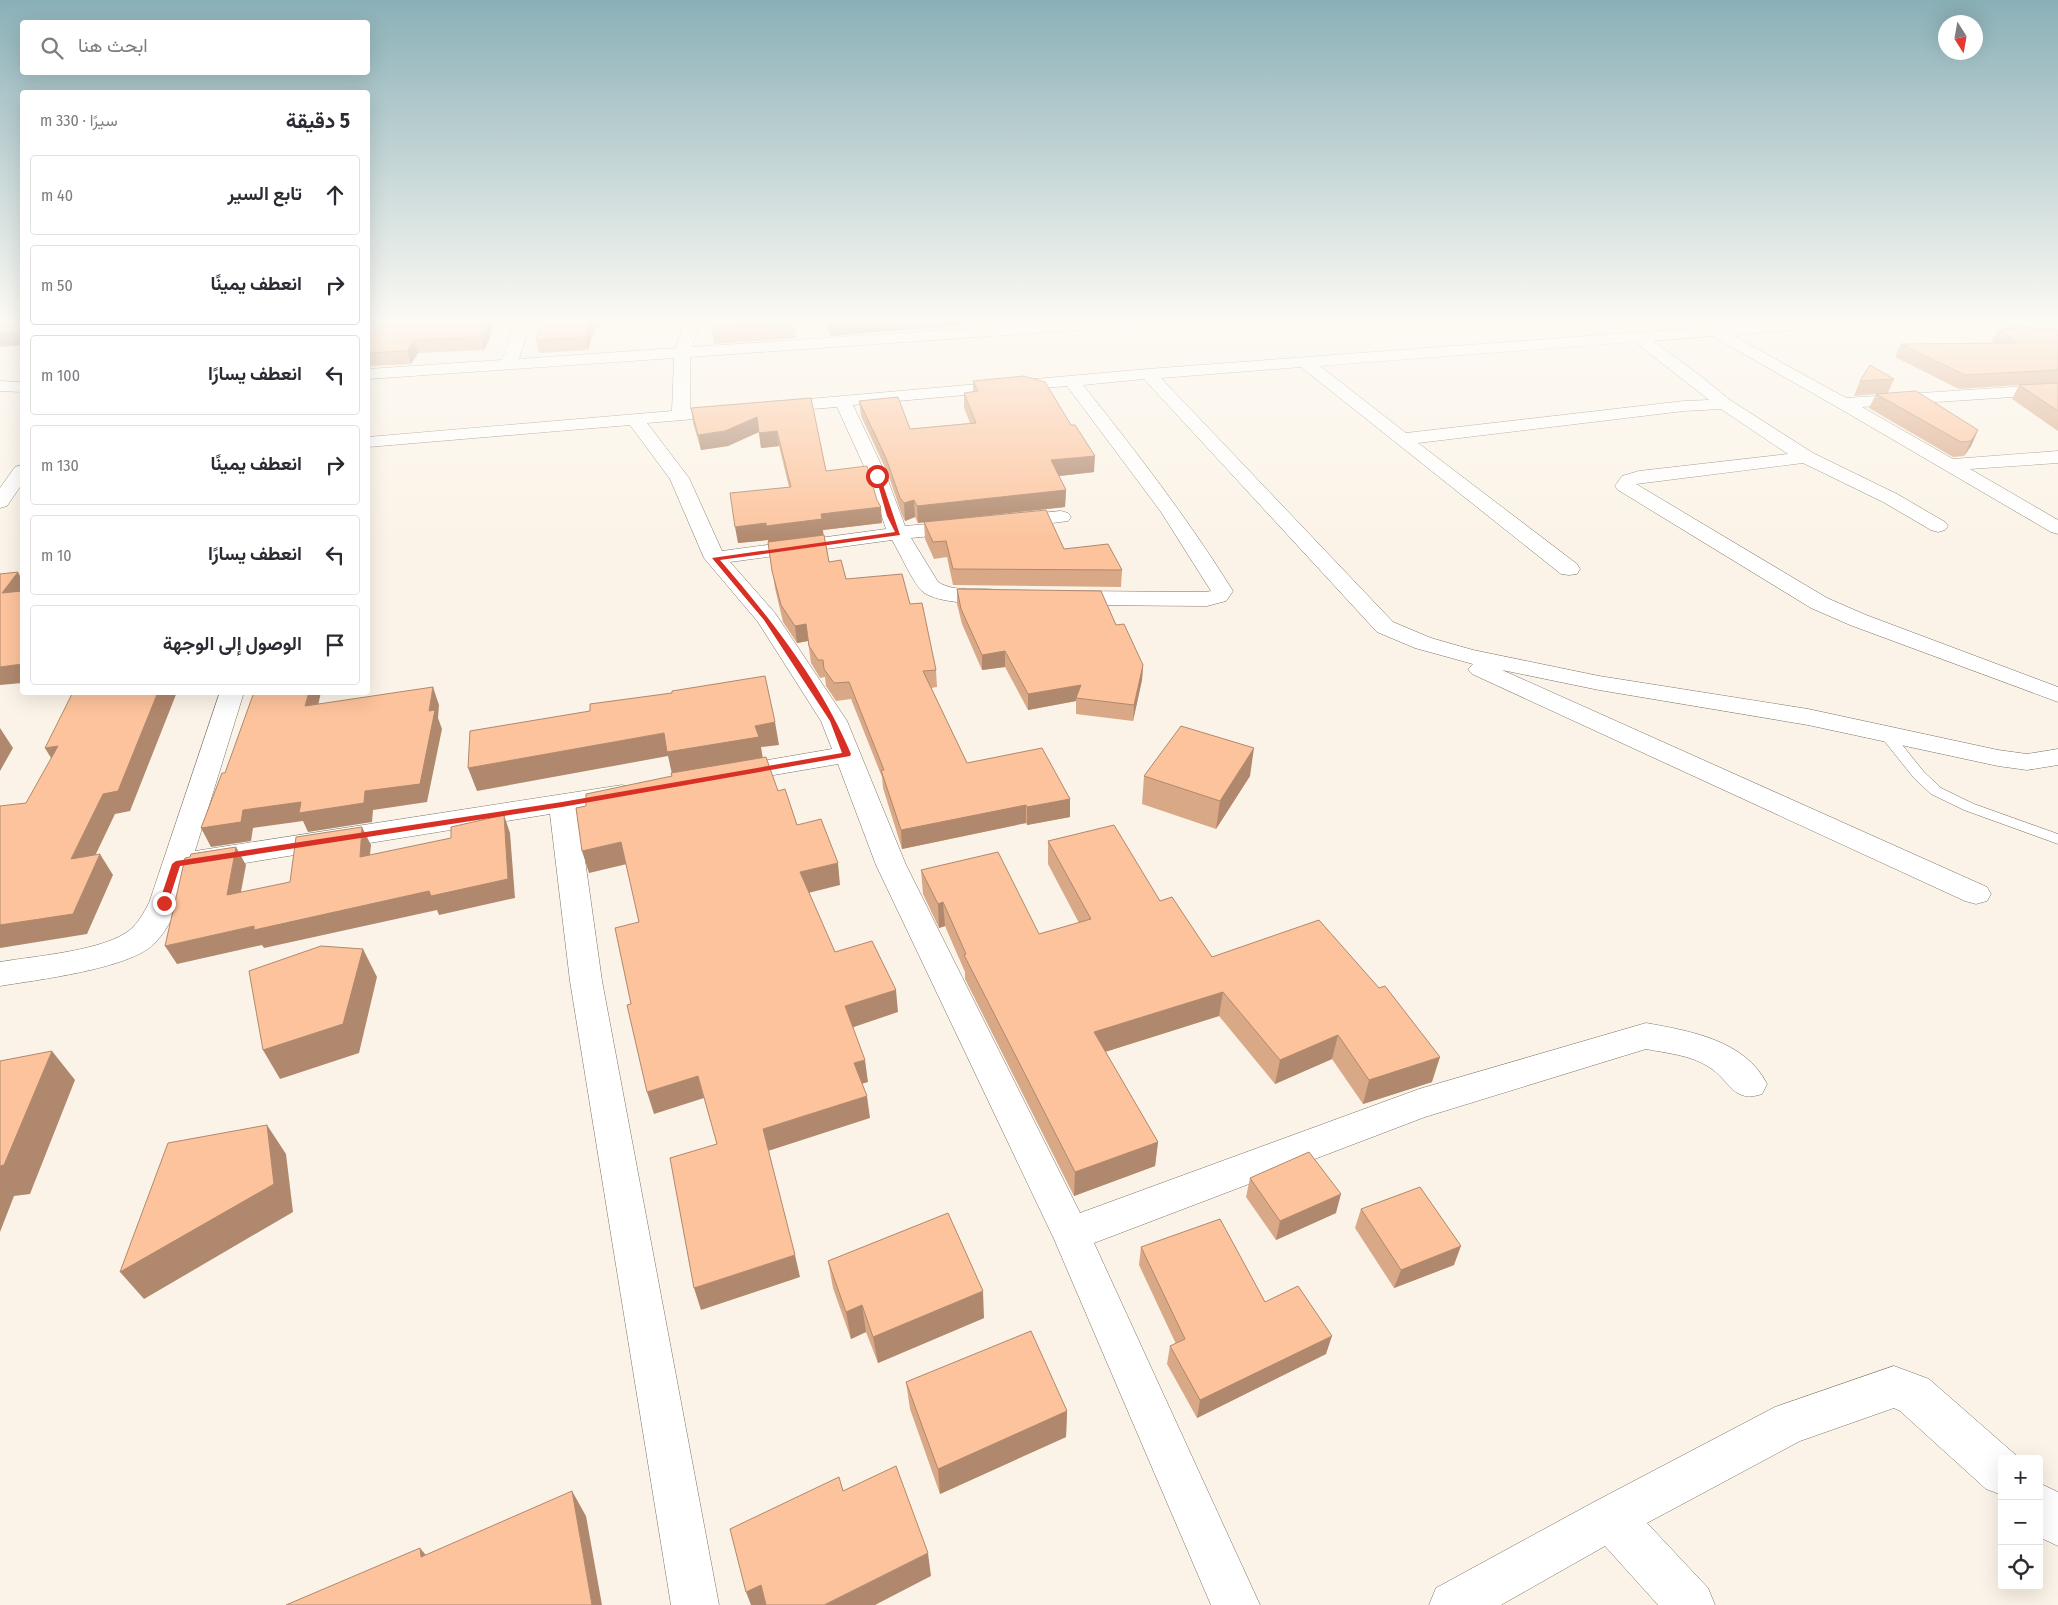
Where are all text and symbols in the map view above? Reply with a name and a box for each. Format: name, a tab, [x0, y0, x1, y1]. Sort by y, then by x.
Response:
north arrow	[1938, 15, 1983, 60]
search box	[20, 20, 370, 75]
icon: search	[38, 34, 66, 62]
text: ابحث هنا	[78, 34, 148, 57]
text: 5 دقيقة	[286, 108, 350, 134]
text: سيرًا · 330 m	[40, 111, 118, 130]
icon: ahead	[321, 181, 349, 209]
text: تابع السير	[227, 182, 302, 205]
text: 40 m	[41, 186, 73, 205]
icon: right	[321, 271, 349, 299]
text: انعطف يمينًا	[210, 272, 302, 295]
text: 50 m	[41, 276, 73, 295]
icon: left	[321, 361, 349, 389]
text: انعطف يسارًا	[208, 362, 302, 385]
text: 100 m	[41, 366, 80, 385]
icon: right	[321, 451, 349, 479]
text: انعطف يمينًا	[210, 452, 302, 475]
text: 130 m	[41, 456, 79, 475]
route start	[866, 465, 889, 488]
icon: left	[321, 541, 349, 569]
text: انعطف يسارًا	[208, 542, 302, 565]
text: 10 m	[41, 546, 72, 565]
icon: arrive	[321, 631, 349, 659]
text: الوصول إلى الوجهة	[163, 632, 302, 655]
route end	[153, 892, 176, 915]
map controls	[1998, 1455, 2043, 1590]
button: +	[1998, 1455, 2043, 1500]
button: −	[1998, 1500, 2043, 1545]
button: locate	[1998, 1545, 2043, 1590]

